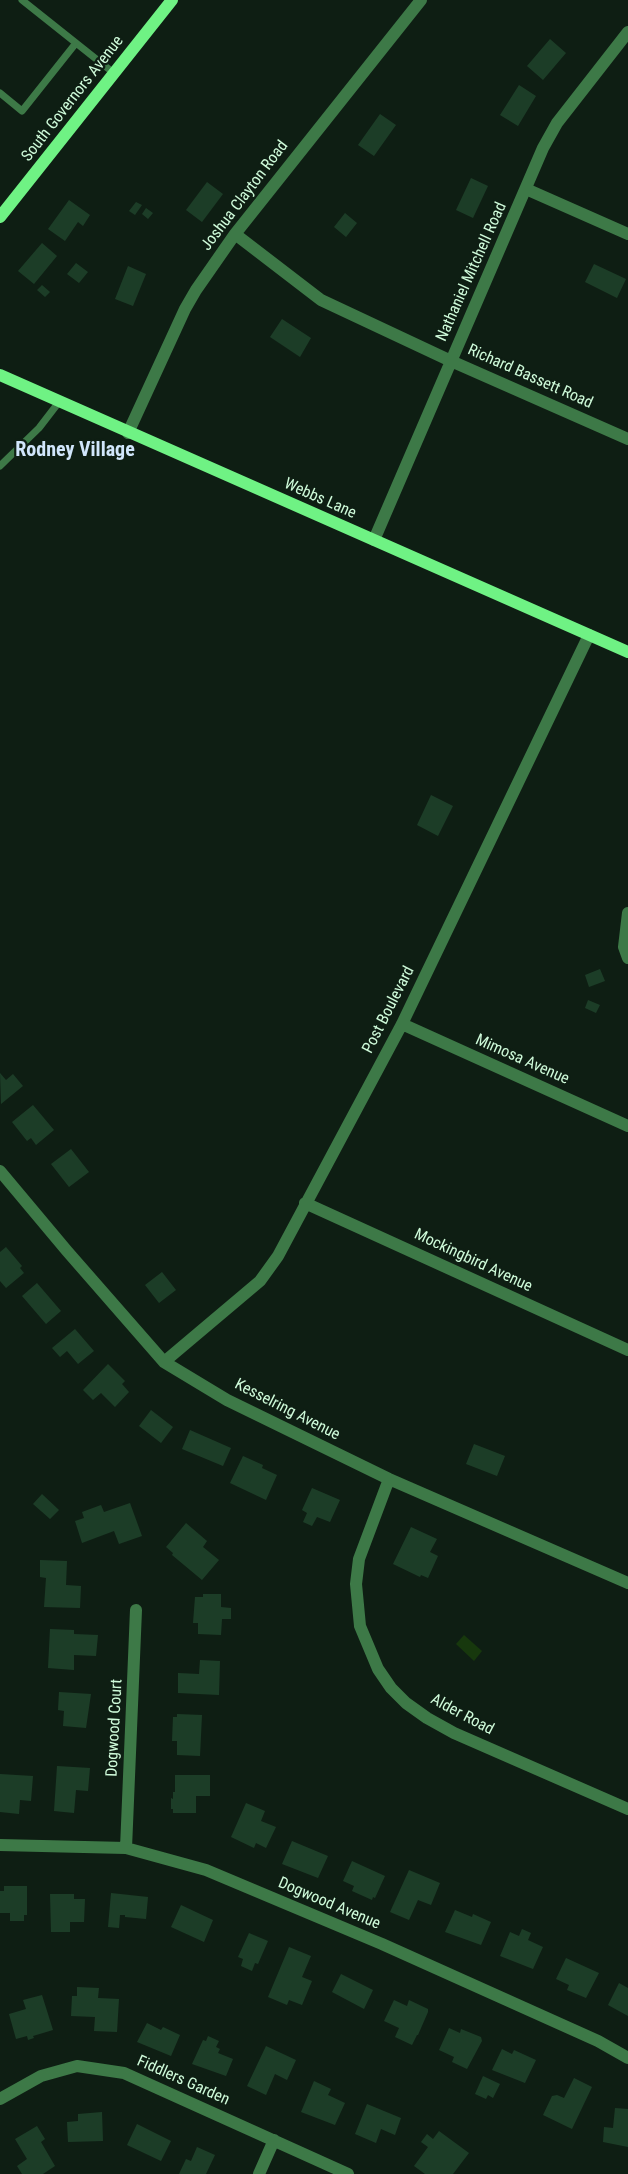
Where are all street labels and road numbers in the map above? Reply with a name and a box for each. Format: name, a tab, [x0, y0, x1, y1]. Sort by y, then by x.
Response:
street label: South Governors Avenue	[18, 32, 128, 166]
street label: Joshua Clayton Road	[197, 137, 293, 255]
street label: Nathaniel Mitchell Road	[433, 199, 511, 345]
street label: Richard Bassett Road	[464, 341, 596, 413]
street label: Webbs Lane	[281, 475, 359, 523]
street label: Post Boulevard	[359, 963, 419, 1057]
street label: Mimosa Avenue	[472, 1031, 572, 1089]
street label: Mockingbird Avenue	[411, 1225, 535, 1297]
street label: Kesselring Avenue	[231, 1375, 343, 1445]
street label: Dogwood Court	[103, 1679, 127, 1777]
street label: Alder Road	[427, 1690, 497, 1740]
street label: Dogwood Avenue	[275, 1874, 383, 1934]
street label: Fiddlers Garden	[134, 2052, 232, 2110]

